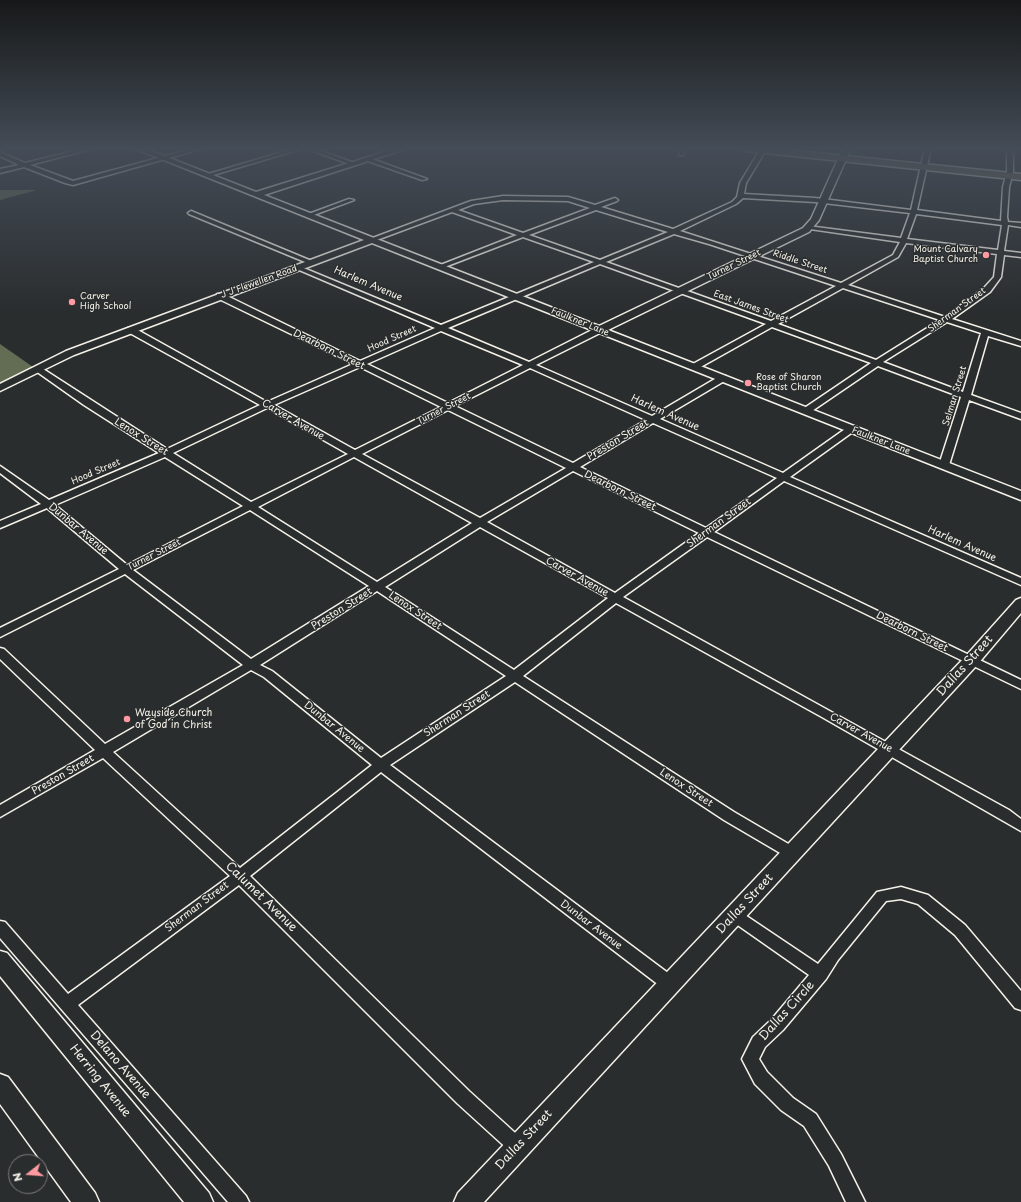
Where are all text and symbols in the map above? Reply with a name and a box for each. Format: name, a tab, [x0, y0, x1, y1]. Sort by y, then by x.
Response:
place label: Mount Calvary Baptist Church	[912, 245, 978, 266]
street label: Turner Street	[705, 247, 763, 283]
street label: Riddle Street	[771, 248, 829, 276]
marker: Mount Calvary Baptist Church	[981, 250, 991, 260]
street label: J J Flewellen Road	[219, 263, 299, 301]
street label: Harlem Avenue	[332, 264, 404, 304]
street label: Sherman Street	[926, 285, 988, 335]
street label: East James Street	[712, 288, 790, 326]
place label: Carver High School	[80, 292, 131, 313]
marker: Carver High School	[67, 297, 77, 307]
street label: Faulkner Lane	[549, 305, 611, 339]
street label: Hood Street	[366, 323, 418, 355]
street label: Dearborn Street	[291, 327, 367, 373]
street label: Selman Street	[941, 365, 969, 427]
place label: Rose of Sharon Baptist Church	[756, 373, 822, 394]
marker: Rose of Sharon Baptist Church	[743, 378, 753, 388]
street label: Turner Street	[415, 391, 473, 427]
street label: Harlem Avenue	[629, 393, 701, 433]
street label: Carver Avenue	[260, 397, 326, 443]
street label: Lenox Street	[112, 416, 170, 458]
street label: Preston Street	[585, 417, 651, 463]
street label: Faulkner Lane	[850, 425, 912, 457]
street label: Hood Street	[70, 457, 122, 487]
street label: Dearborn Street	[582, 468, 658, 514]
street label: Sherman Street	[685, 496, 753, 550]
street label: Dunbar Avenue	[46, 500, 110, 558]
street label: Harlem Avenue	[926, 524, 998, 564]
street label: Turner Street	[125, 537, 183, 573]
street label: Carver Avenue	[543, 555, 611, 599]
street label: Preston Street	[309, 585, 375, 633]
street label: Lenox Street	[386, 589, 444, 633]
street label: Dearborn Street	[874, 609, 950, 655]
street label: Dallas Street	[934, 633, 996, 699]
street label: Sherman Street	[422, 688, 492, 740]
street label: Dunbar Avenue	[301, 699, 367, 755]
place label: Wayside Church of God in Christ	[135, 707, 212, 730]
street label: Carver Avenue	[827, 711, 895, 755]
marker: Wayside Church of God in Christ	[122, 714, 132, 724]
street label: Preston Street	[30, 752, 96, 798]
street label: Lenox Street	[657, 766, 715, 810]
street label: Calumet Avenue	[222, 859, 300, 935]
street label: Dallas Street	[713, 871, 777, 937]
street label: Sherman Street	[163, 879, 231, 935]
street label: Dunbar Avenue	[558, 898, 624, 952]
street label: Dallas Circle	[756, 978, 818, 1044]
street label: Delano Avenue	[87, 1028, 153, 1102]
street label: Herring Avenue	[66, 1042, 134, 1120]
street label: Dallas Street	[492, 1107, 556, 1173]
north arrow	[8, 1154, 48, 1194]
text: N	[8, 1171, 26, 1184]

